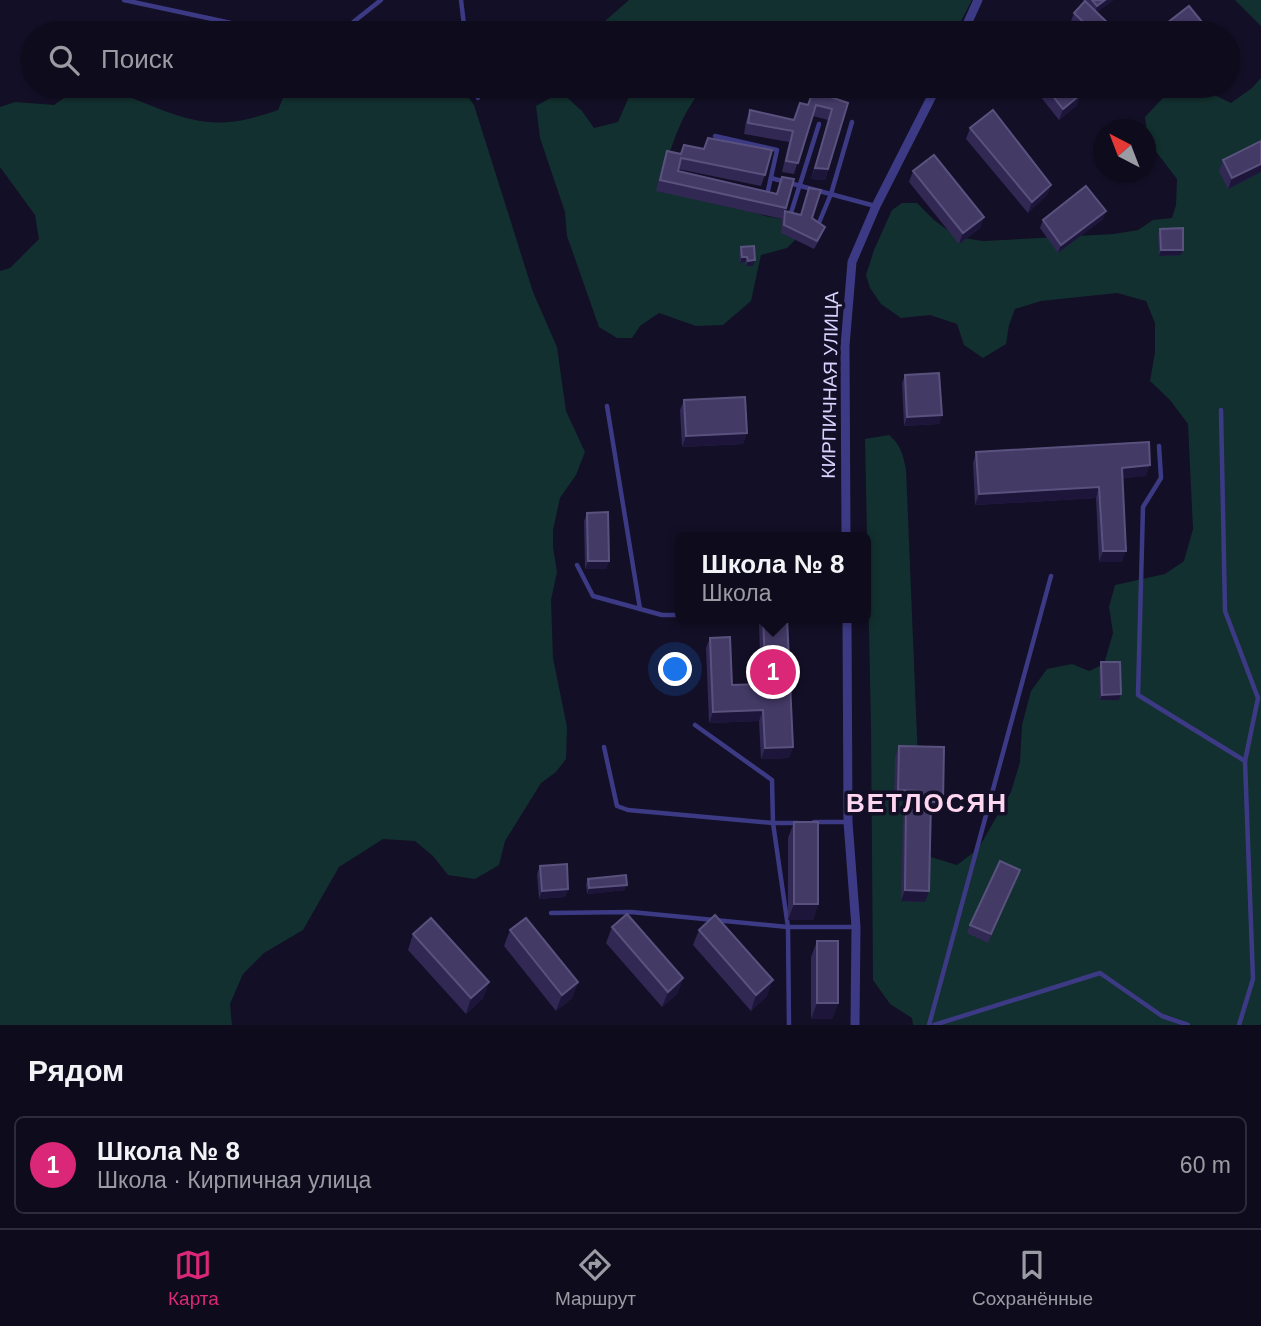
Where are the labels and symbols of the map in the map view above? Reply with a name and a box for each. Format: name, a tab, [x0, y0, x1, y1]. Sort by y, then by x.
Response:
north arrow	[1093, 119, 1156, 182]
street label: КИРПИЧНАЯ УЛИЦА	[818, 291, 842, 479]
pin: 1	[750, 646, 796, 698]
your location	[658, 652, 692, 686]
district label: ВЕТЛОСЯН	[846, 788, 1008, 818]

